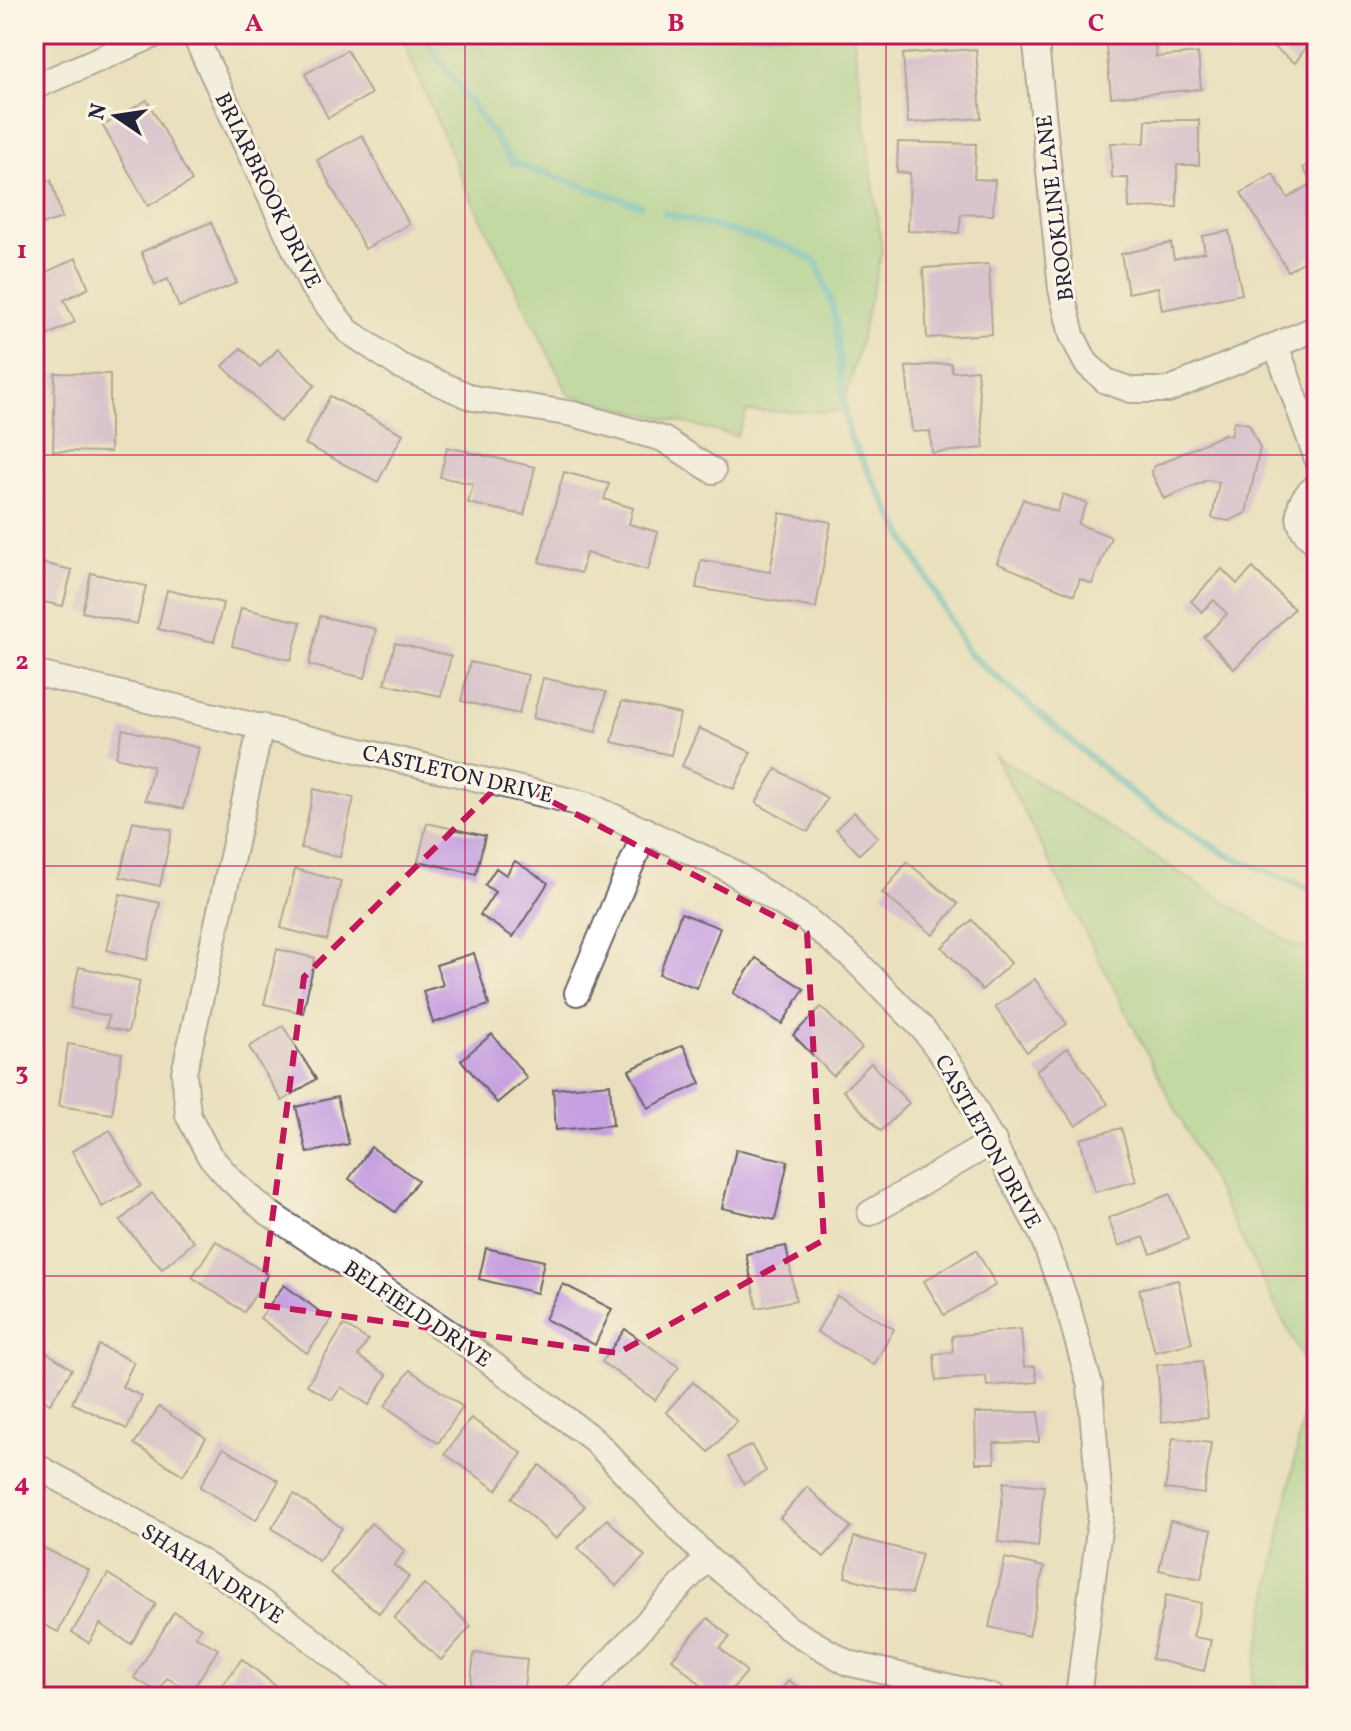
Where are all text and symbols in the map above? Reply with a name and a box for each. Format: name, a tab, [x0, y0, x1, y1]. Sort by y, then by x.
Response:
text: A	[245, 6, 264, 42]
text: B	[667, 6, 685, 42]
text: C	[1088, 6, 1104, 42]
north arrow	[76, 76, 156, 156]
street label: BRIARBROOK DRIVE	[206, 88, 328, 294]
text: N	[82, 101, 116, 123]
street label: BROOKLINE LANE	[1030, 113, 1083, 303]
text: 1	[17, 233, 27, 269]
text: 2	[15, 644, 29, 680]
street label: CASTLETON DRIVE	[359, 738, 556, 812]
street label: CASTLETON DRIVE	[926, 1050, 1048, 1235]
text: 3	[15, 1055, 29, 1091]
street label: BELFIELD DRIVE	[336, 1254, 497, 1376]
text: 4	[14, 1466, 30, 1502]
street label: SHAHAN DRIVE	[134, 1517, 289, 1633]

